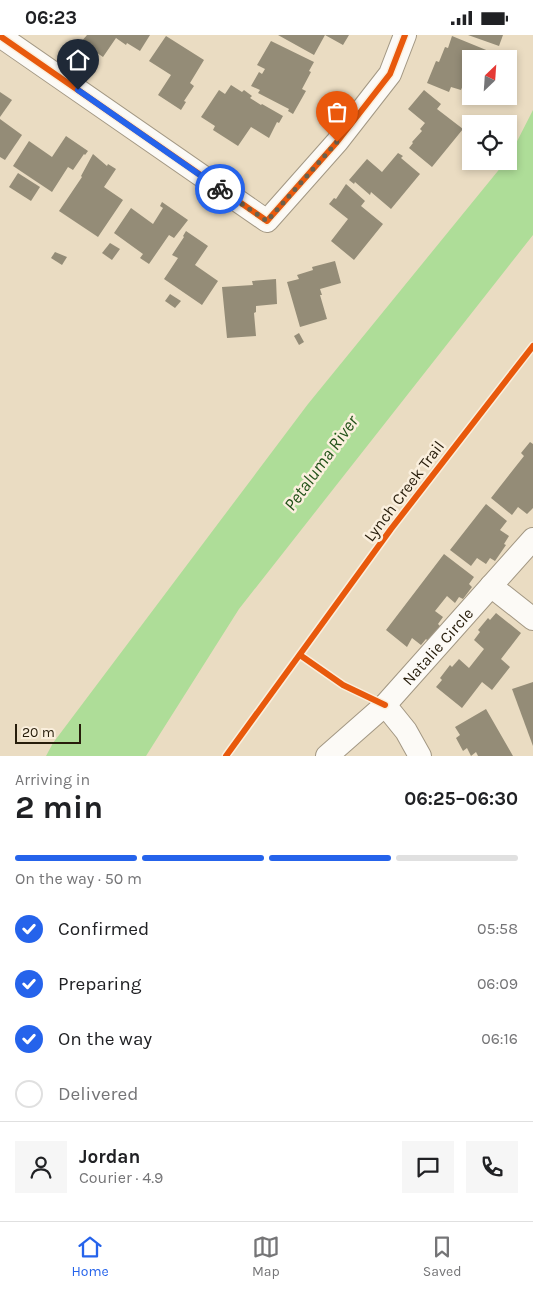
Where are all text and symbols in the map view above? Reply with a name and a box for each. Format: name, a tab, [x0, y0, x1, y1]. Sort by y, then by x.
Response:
text: 06:23	[25, 7, 77, 29]
pin	[57, 39, 99, 90]
icon: home	[64, 46, 92, 74]
north arrow	[462, 50, 518, 105]
map controls	[462, 50, 517, 170]
pin	[316, 91, 358, 142]
icon: bag	[323, 98, 351, 126]
button: locate	[462, 115, 517, 170]
courier	[195, 164, 245, 214]
icon: bike	[206, 175, 234, 203]
water label: Petaluma River	[279, 410, 363, 515]
street label: Lynch Creek Trail	[360, 437, 448, 545]
street label: Natalie Circle	[398, 604, 477, 689]
scale bar	[15, 721, 81, 744]
text: 20 m	[22, 724, 55, 741]
text: Arriving in	[15, 770, 90, 789]
text: 06:25–06:30	[404, 788, 518, 810]
text: 2 min	[15, 789, 103, 826]
text: On the way · 50 m	[15, 869, 142, 888]
icon: check	[15, 915, 43, 943]
text: Confirmed	[58, 918, 149, 940]
text: 05:58	[477, 919, 518, 938]
icon: check	[15, 970, 43, 998]
text: Preparing	[58, 973, 141, 995]
text: 06:09	[477, 974, 518, 993]
icon: check	[15, 1025, 43, 1053]
text: On the way	[58, 1028, 152, 1050]
text: 06:16	[481, 1029, 518, 1048]
text: Delivered	[58, 1083, 138, 1105]
button: person	[15, 1141, 67, 1193]
button: chat	[402, 1141, 454, 1193]
button: phone	[466, 1141, 518, 1193]
text: Jordan	[79, 1146, 140, 1168]
text: Courier · 4.9	[79, 1168, 163, 1187]
tab: Home	[72, 1233, 109, 1280]
tab: Map	[252, 1233, 280, 1280]
tab: Saved	[423, 1233, 462, 1280]

